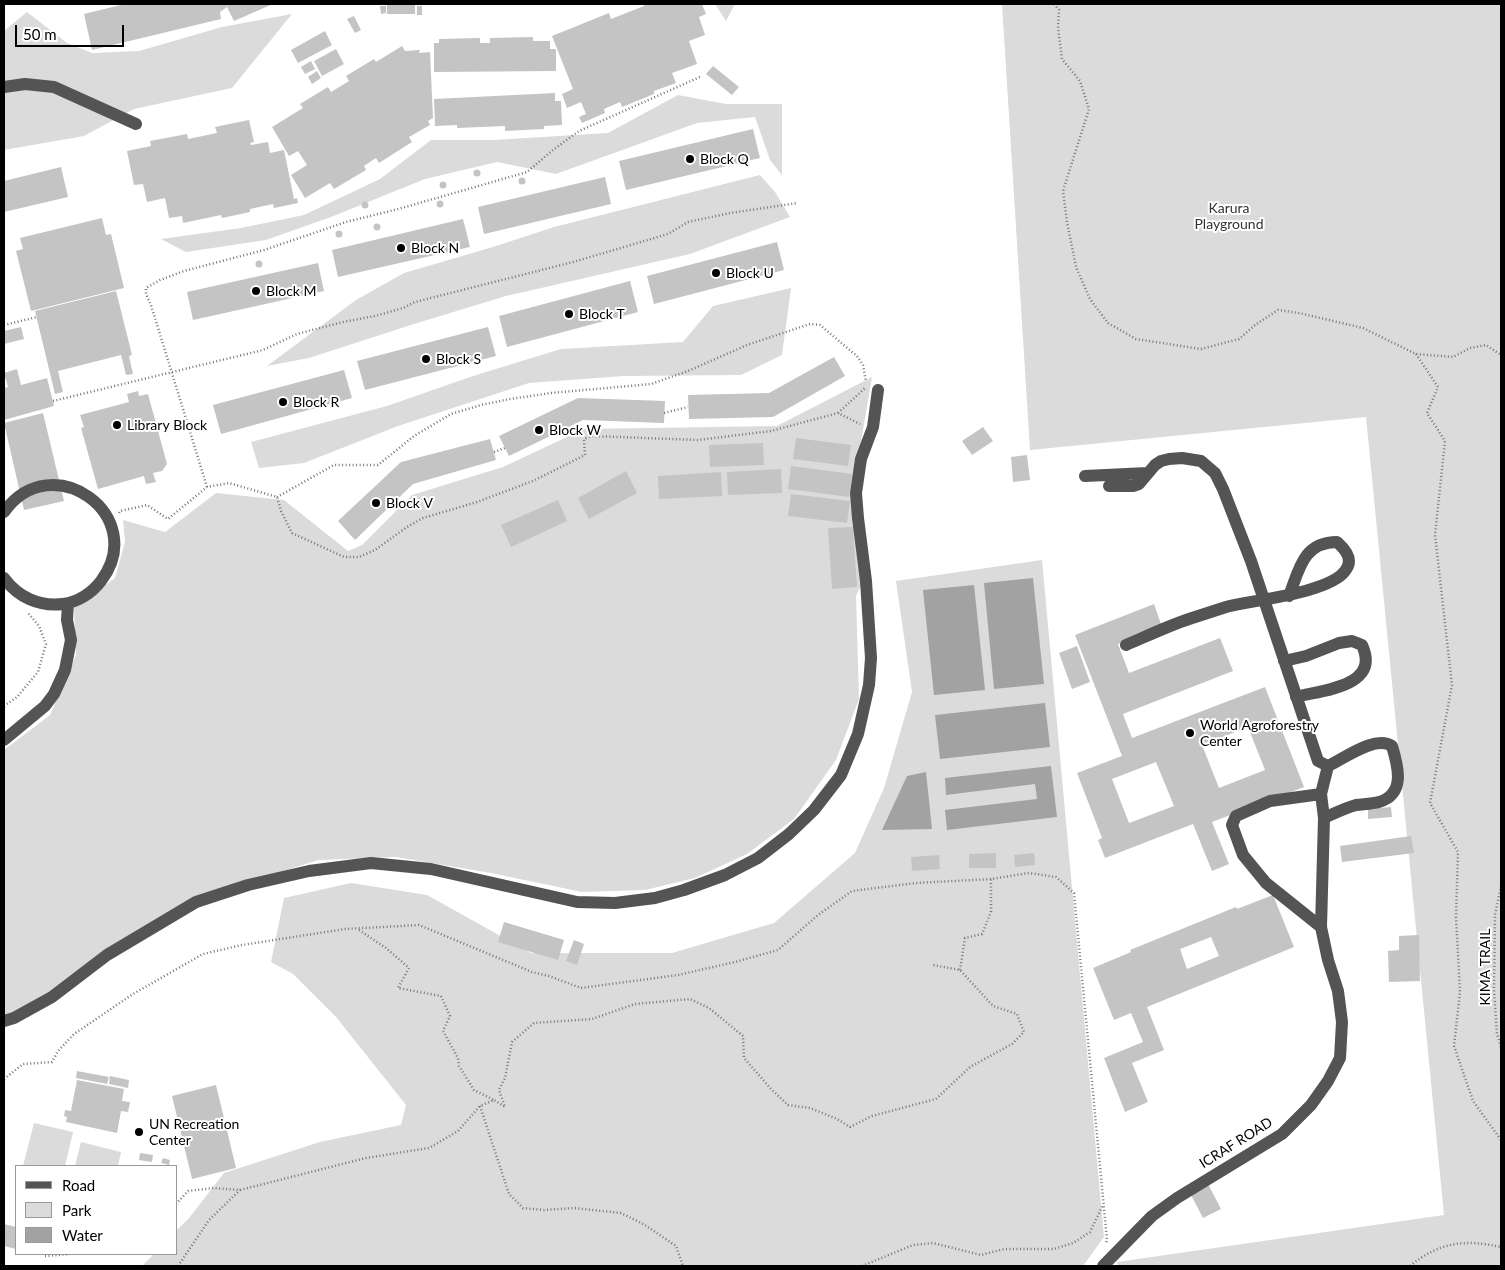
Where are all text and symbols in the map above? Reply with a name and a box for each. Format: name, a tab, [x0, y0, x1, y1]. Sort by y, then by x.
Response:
scale bar	[18, 15, 126, 47]
text: 50 m	[23, 25, 57, 43]
place label: Block Q	[700, 151, 749, 167]
marker: Block Q	[684, 153, 696, 165]
park label: Karura Playground	[1194, 200, 1264, 232]
place label: Block N	[411, 240, 459, 256]
marker: Block N	[395, 242, 407, 254]
place label: Block U	[726, 265, 774, 281]
marker: Block U	[710, 267, 722, 279]
place label: Block M	[266, 283, 317, 299]
marker: Block M	[250, 285, 262, 297]
place label: Block T	[579, 306, 625, 322]
marker: Block T	[563, 308, 575, 320]
place label: Block S	[436, 351, 481, 367]
marker: Block S	[420, 353, 432, 365]
place label: Block R	[293, 394, 339, 410]
marker: Block R	[277, 396, 289, 408]
place label: Library Block	[127, 417, 207, 433]
marker: Library Block	[111, 419, 123, 431]
place label: Block W	[549, 422, 601, 438]
marker: Block W	[533, 424, 545, 436]
place label: Block V	[386, 495, 433, 511]
marker: Block V	[370, 497, 382, 509]
place label: World Agroforestry Center	[1200, 717, 1319, 750]
marker: World Agroforestry Center	[1184, 727, 1196, 739]
street label: KIMA TRAIL	[1477, 929, 1493, 1005]
street label: ICRAF ROAD	[1196, 1114, 1276, 1172]
place label: UN Recreation Center	[149, 1116, 239, 1148]
marker: UN Recreation Center	[133, 1126, 145, 1138]
legend	[15, 1165, 178, 1255]
text: Road	[62, 1176, 95, 1194]
text: Park	[62, 1201, 91, 1219]
text: Water	[62, 1226, 103, 1244]

